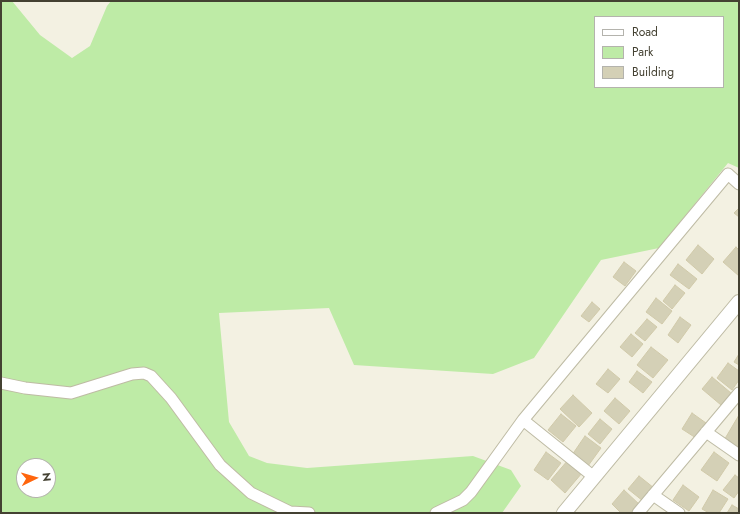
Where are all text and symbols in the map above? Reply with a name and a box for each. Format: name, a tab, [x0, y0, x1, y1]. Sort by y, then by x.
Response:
legend	[594, 16, 724, 88]
text: Road	[632, 23, 658, 41]
text: Park	[632, 43, 653, 61]
text: Building	[632, 63, 674, 81]
north arrow	[16, 458, 56, 498]
text: N	[39, 472, 55, 482]

